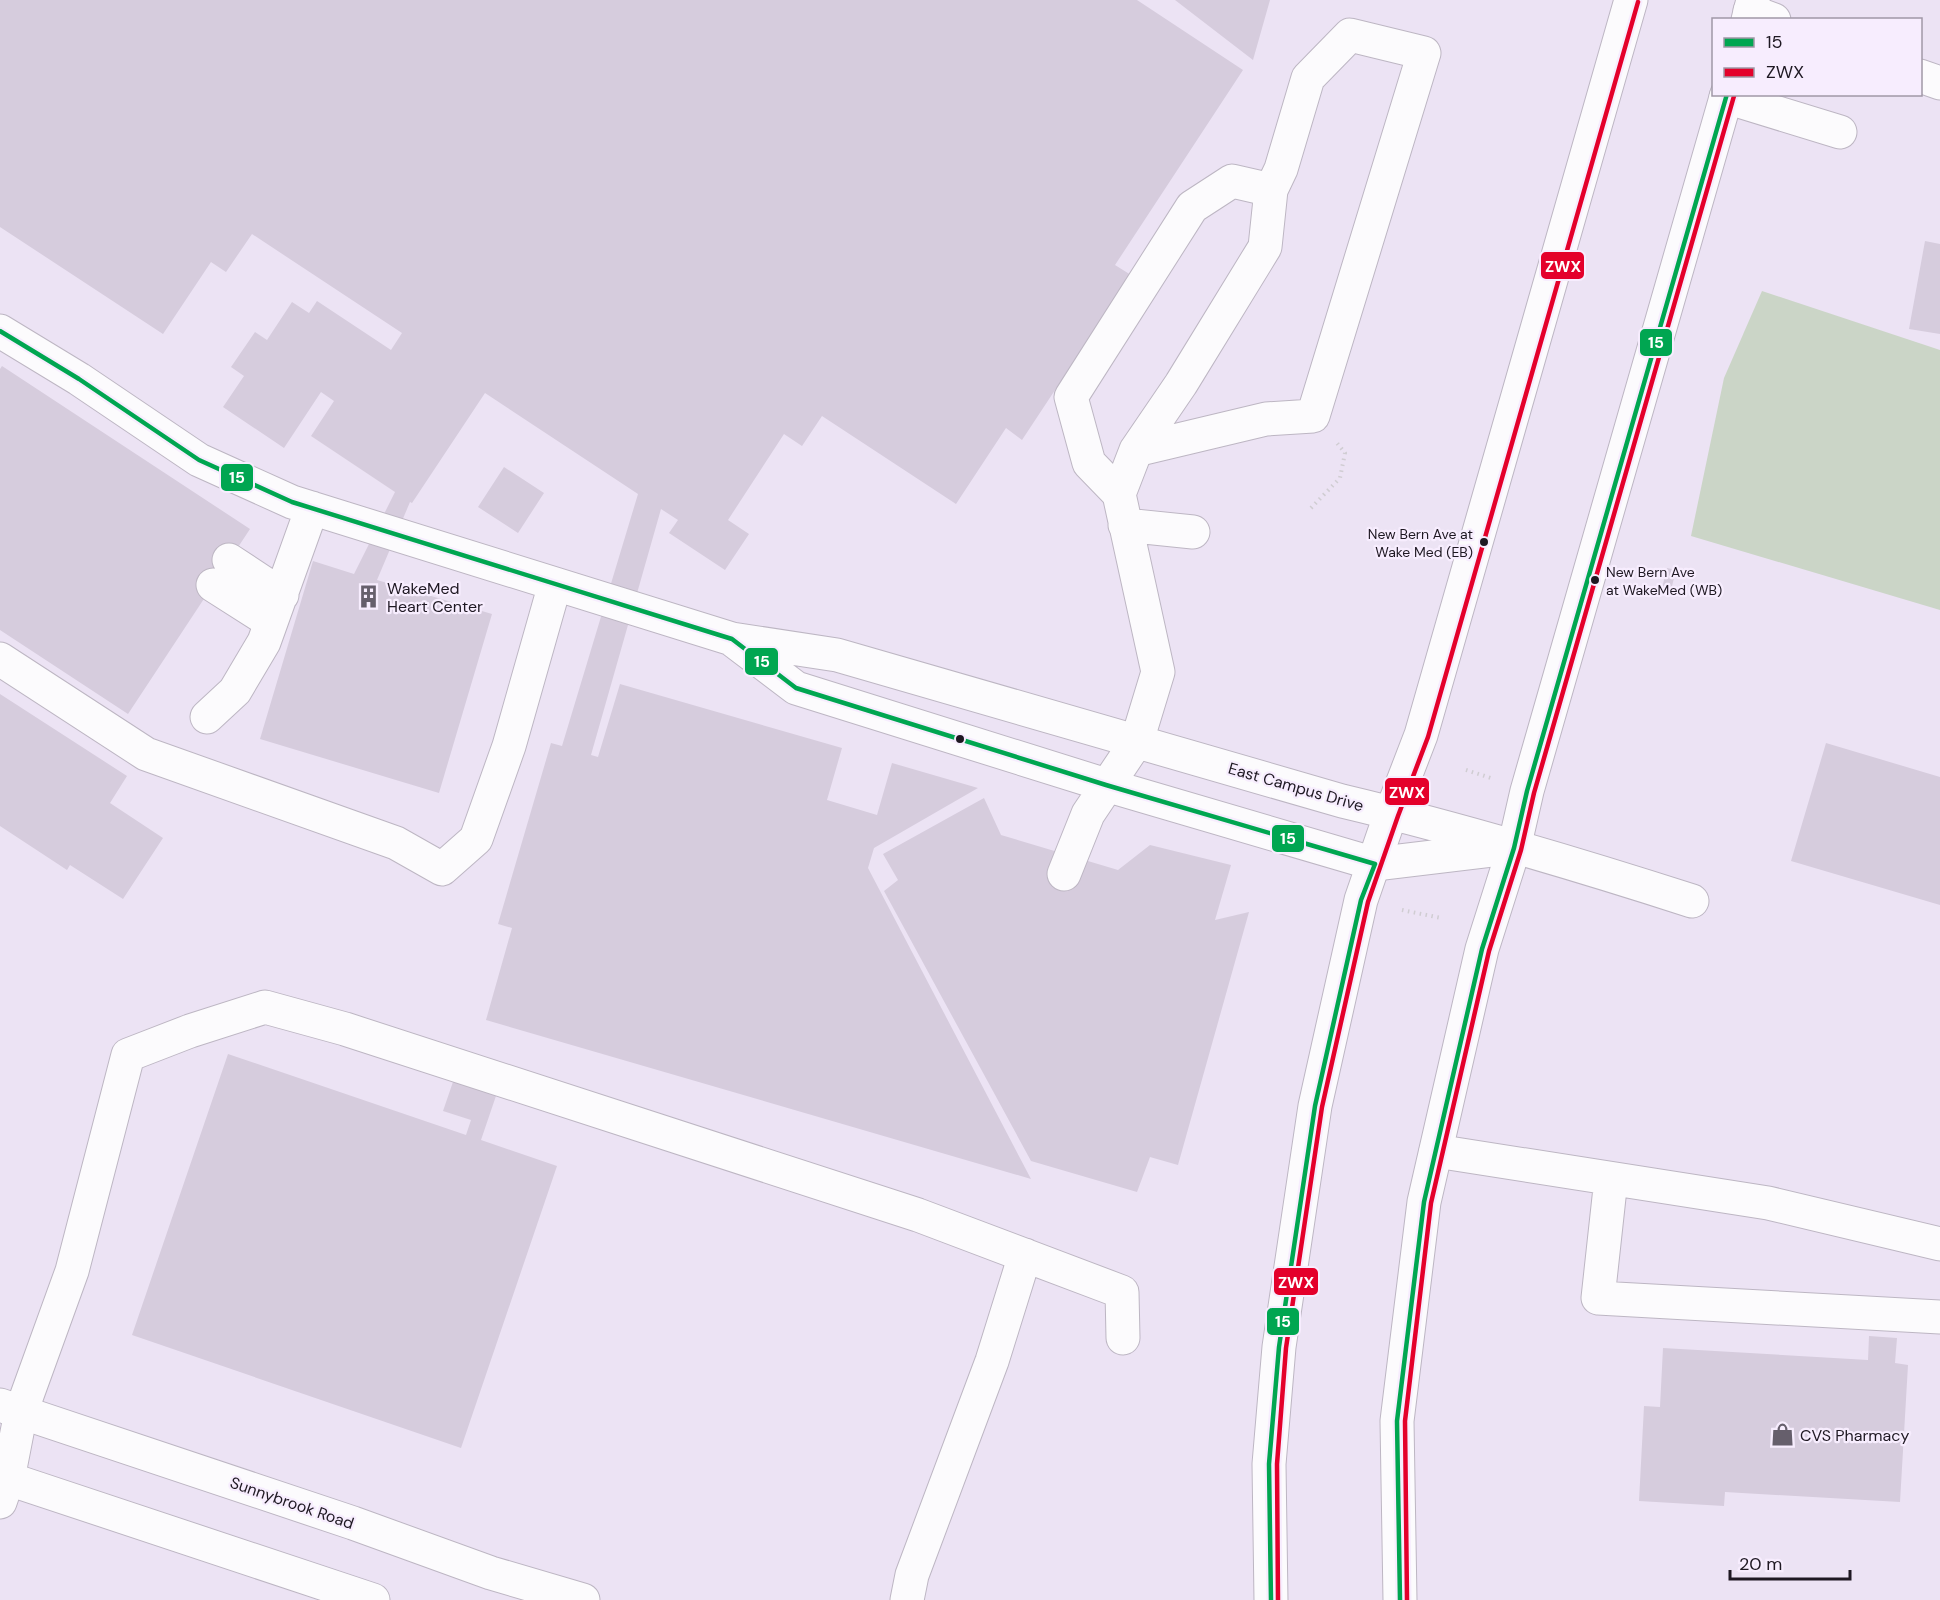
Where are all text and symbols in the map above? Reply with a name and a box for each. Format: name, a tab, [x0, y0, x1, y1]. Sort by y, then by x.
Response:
legend	[1712, 18, 1922, 96]
text: 15	[1766, 30, 1783, 54]
text: ZWX	[1766, 60, 1804, 84]
line badge: ZWX	[1540, 251, 1585, 280]
text: ZWX	[1545, 256, 1581, 277]
line badge: 15	[1639, 328, 1673, 357]
text: 15	[1648, 332, 1664, 353]
line badge: 15	[220, 463, 254, 492]
text: 15	[229, 467, 245, 488]
place label: New Bern Ave at Wake Med (EB)	[1368, 525, 1473, 561]
marker: New Bern Ave at Wake Med (EB)	[1478, 536, 1490, 548]
place label: New Bern Ave at WakeMed (WB)	[1606, 563, 1722, 599]
marker: New Bern Ave at WakeMed (WB)	[1589, 574, 1601, 586]
place label: WakeMed Heart Center	[387, 578, 483, 617]
building icon: WakeMed Heart Center	[356, 584, 382, 610]
line badge: 15	[744, 647, 779, 676]
text: 15	[754, 651, 770, 672]
unlabelled marker	[954, 733, 966, 745]
street label: East Campus Drive	[1226, 758, 1366, 816]
line badge: ZWX	[1384, 777, 1430, 806]
text: ZWX	[1389, 782, 1425, 803]
line badge: 15	[1271, 824, 1305, 853]
text: 15	[1280, 828, 1296, 849]
line badge: ZWX	[1273, 1267, 1319, 1296]
text: ZWX	[1278, 1272, 1314, 1293]
line badge: 15	[1266, 1307, 1300, 1336]
text: 15	[1275, 1311, 1291, 1332]
shop icon: CVS Pharmacy	[1769, 1422, 1795, 1448]
place label: CVS Pharmacy	[1800, 1425, 1909, 1446]
street label: Sunnybrook Road	[227, 1472, 357, 1534]
scale bar	[1730, 1543, 1850, 1581]
text: 20 m	[1739, 1552, 1782, 1576]

